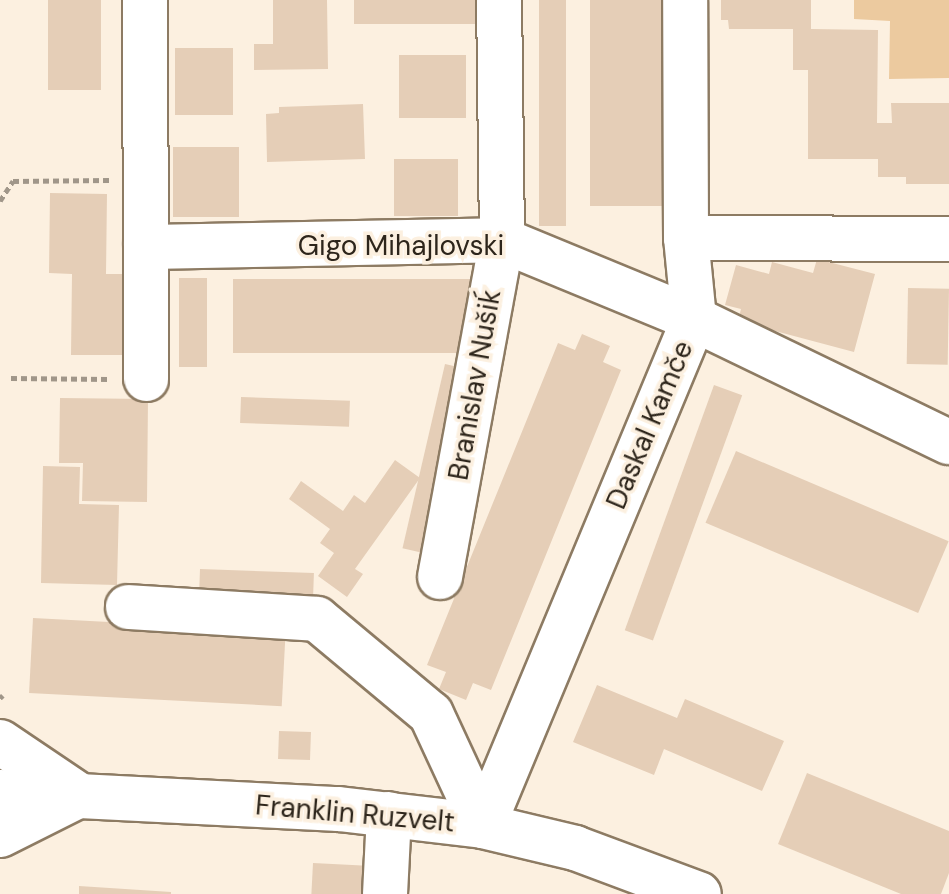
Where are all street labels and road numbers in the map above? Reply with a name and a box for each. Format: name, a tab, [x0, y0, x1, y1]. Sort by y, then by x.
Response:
street label: Gigo Mihajlovski	[298, 229, 504, 263]
street label: Branislav Nušiḱ	[442, 287, 508, 483]
street label: Daskal Kamče	[600, 336, 700, 514]
street label: Franklin Ruzvelt	[254, 789, 456, 839]

